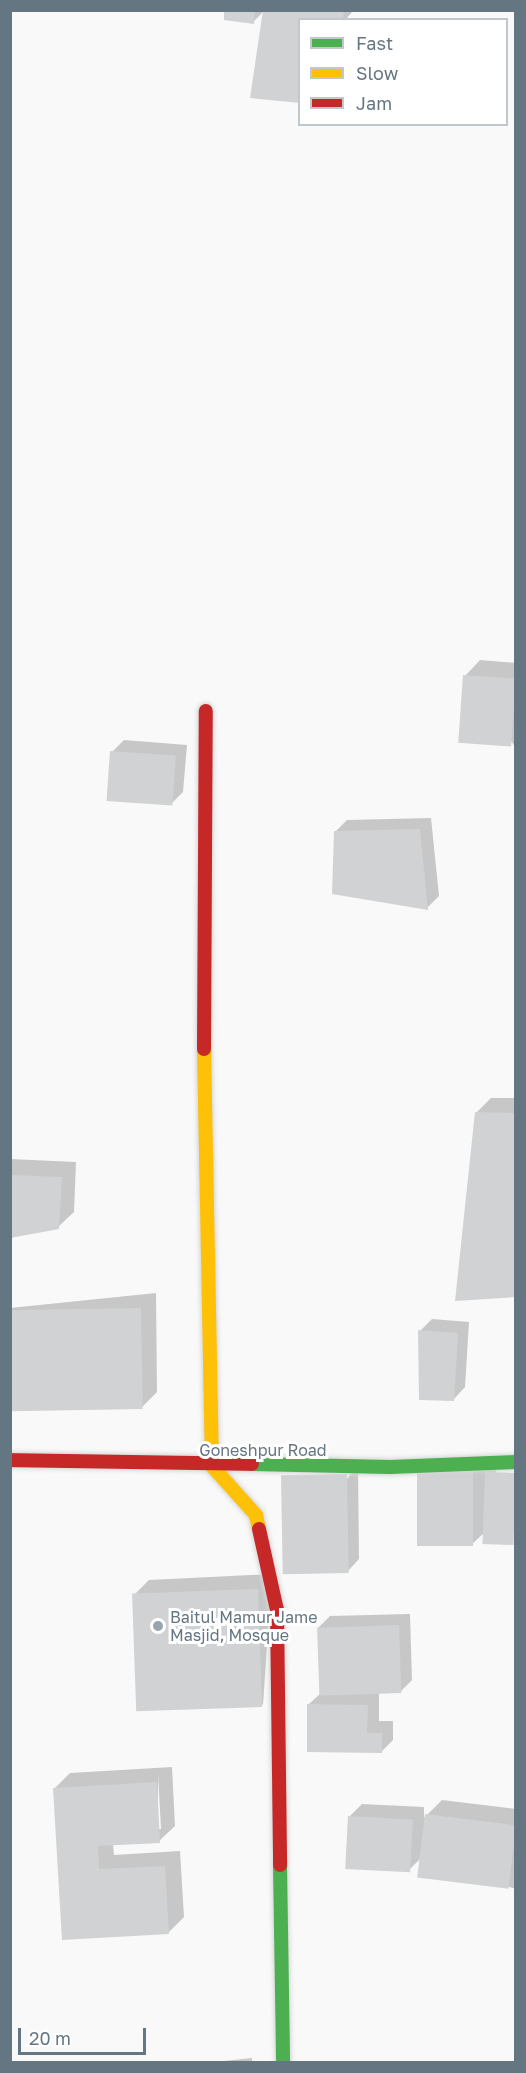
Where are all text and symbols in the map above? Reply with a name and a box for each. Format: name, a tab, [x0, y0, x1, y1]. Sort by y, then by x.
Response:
legend	[298, 18, 508, 126]
text: Fast	[356, 32, 393, 54]
text: Slow	[356, 62, 398, 84]
text: Jam	[356, 92, 392, 114]
street label: Goneshpur Road	[199, 1440, 327, 1460]
place label: Baitul Mamur Jame Masjid, Mosque	[170, 1607, 317, 1645]
marker: Baitul Mamur Jame Masjid, Mosque	[151, 1619, 165, 1633]
scale bar	[21, 2016, 148, 2054]
text: 20 m	[29, 2027, 71, 2049]

